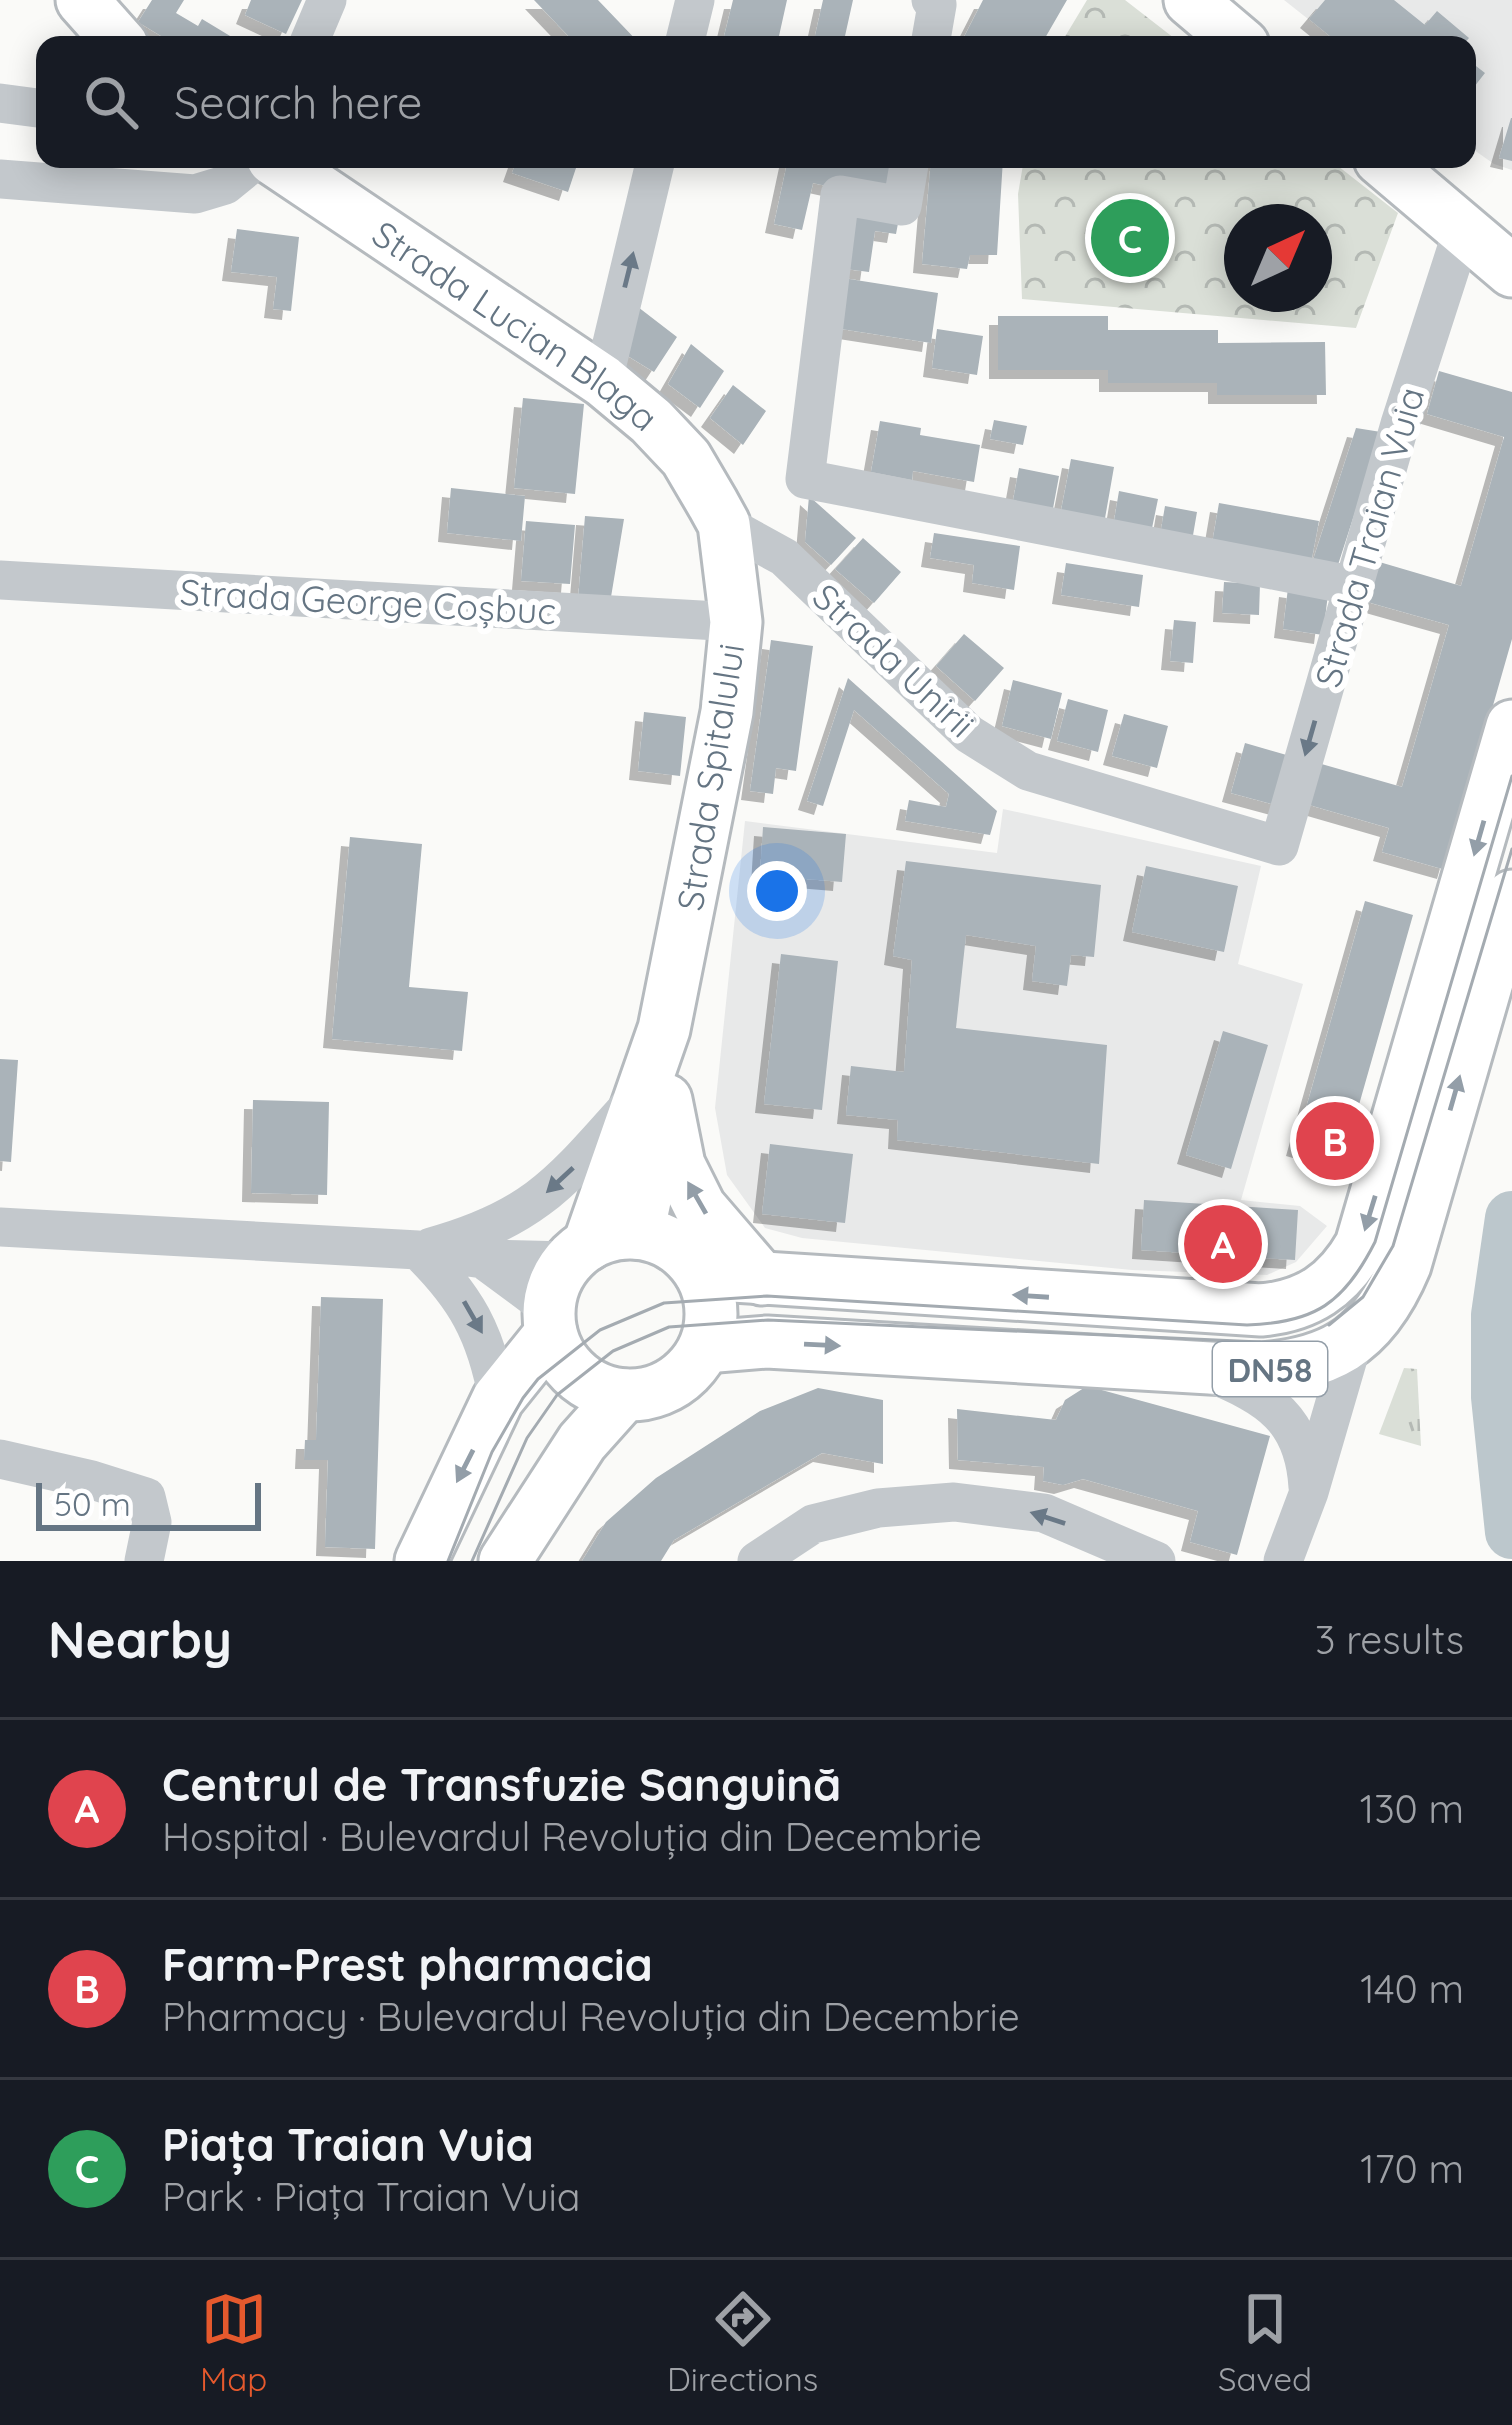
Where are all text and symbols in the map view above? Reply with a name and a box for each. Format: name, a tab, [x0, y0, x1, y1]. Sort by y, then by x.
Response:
search box	[36, 36, 1476, 168]
icon: search	[78, 69, 144, 135]
text: Search here	[174, 74, 422, 130]
pin: C	[1091, 193, 1169, 283]
north arrow	[1224, 204, 1332, 312]
street label: Strada Lucian Blaga	[364, 210, 667, 440]
one-way arrow	[620, 251, 639, 288]
street label: Strada Traian Vuia	[1305, 382, 1433, 692]
street label: Strada George Coșbuc	[179, 569, 557, 633]
street label: Strada Unirii	[804, 574, 984, 746]
street label: Strada Spitalului	[667, 640, 753, 914]
one-way arrow	[1300, 720, 1319, 757]
one-way arrow	[1469, 820, 1488, 857]
your location	[747, 861, 807, 921]
one-way arrow	[1447, 1075, 1465, 1111]
pin: B	[1296, 1096, 1374, 1186]
one-way arrow	[546, 1166, 575, 1194]
one-way arrow	[687, 1181, 708, 1215]
one-way arrow	[1360, 1195, 1379, 1232]
pin: A	[1184, 1199, 1262, 1289]
one-way arrow	[1012, 1286, 1049, 1305]
one-way arrow	[461, 1300, 482, 1334]
one-way arrow	[804, 1336, 842, 1355]
road number: DN58	[1213, 1342, 1327, 1396]
one-way arrow	[455, 1448, 475, 1483]
scale bar	[36, 1477, 261, 1530]
text: 50 m	[54, 1483, 131, 1524]
one-way arrow	[1029, 1507, 1066, 1526]
text: Nearby	[48, 1607, 232, 1671]
text: 3 results	[1315, 1615, 1464, 1664]
text: Centrul de Transfuzie Sanguină	[162, 1756, 841, 1812]
text: A	[75, 1784, 99, 1833]
text: 130 m	[1360, 1784, 1464, 1833]
text: Hospital · Bulevardul Revoluția din Decembrie	[162, 1812, 982, 1861]
text: Farm-Prest pharmacia	[162, 1936, 653, 1992]
text: B	[74, 1964, 100, 2013]
text: 140 m	[1360, 1964, 1464, 2013]
text: Pharmacy · Bulevardul Revoluția din Decembrie	[162, 1992, 1020, 2041]
text: Piața Traian Vuia	[162, 2116, 534, 2172]
text: C	[75, 2144, 99, 2193]
text: 170 m	[1360, 2144, 1464, 2193]
text: Park · Piața Traian Vuia	[162, 2172, 580, 2221]
tab: Map	[200, 2286, 267, 2399]
tab: Directions	[667, 2286, 818, 2399]
tab: Saved	[1218, 2286, 1312, 2399]

